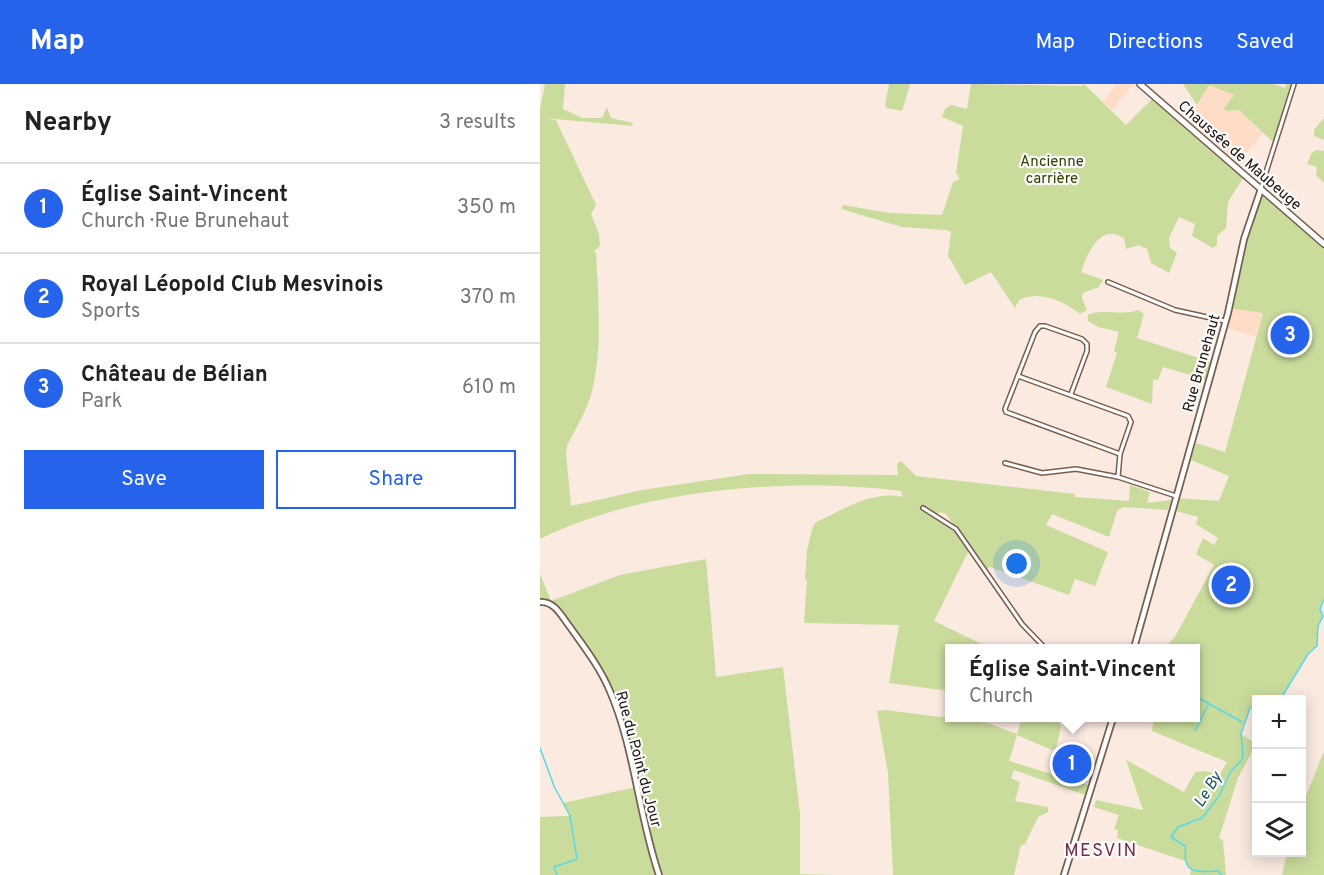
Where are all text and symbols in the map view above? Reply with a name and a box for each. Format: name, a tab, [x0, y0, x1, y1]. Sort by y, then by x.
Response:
text: Map	[30, 24, 85, 60]
text: Map	[1035, 29, 1075, 56]
text: Directions	[1108, 29, 1203, 56]
text: Saved	[1236, 29, 1294, 56]
street label: Chaussée de Maubeuge	[1173, 97, 1305, 215]
text: Nearby	[24, 107, 112, 140]
text: 3 results	[439, 110, 516, 136]
park label: Ancienne carrière	[1020, 153, 1084, 189]
text: Église Saint-Vincent	[81, 182, 288, 209]
text: 1	[40, 195, 48, 221]
text: 350 m	[457, 195, 516, 221]
text: Church · Rue Brunehaut	[81, 209, 289, 235]
text: Royal Léopold Club Mesvinois	[81, 272, 384, 299]
text: 2	[37, 285, 50, 311]
text: 370 m	[460, 285, 516, 311]
text: Sports	[81, 299, 141, 325]
street label: Rue Brunehaut	[1179, 312, 1226, 415]
pin: 3	[1270, 312, 1310, 358]
text: Château de Bélian	[81, 362, 268, 389]
text: 3	[38, 375, 50, 401]
text: 610 m	[462, 375, 516, 401]
text: Park	[81, 389, 122, 415]
button: Save	[24, 450, 264, 509]
button: Share	[276, 450, 516, 509]
your location	[1002, 549, 1031, 578]
pin: 2	[1212, 562, 1250, 608]
popup	[945, 644, 1200, 722]
text: Église Saint-Vincent	[969, 657, 1176, 684]
text: Church	[969, 684, 1033, 710]
street label: Rue du Point du Jour	[610, 689, 665, 830]
map controls	[1252, 695, 1306, 857]
button: +	[1252, 695, 1306, 749]
pin: 1	[1052, 742, 1092, 786]
button: −	[1252, 749, 1306, 803]
water label: Le By	[1190, 767, 1228, 812]
button: layers	[1252, 803, 1306, 857]
district label: MESVIN	[1064, 840, 1138, 863]

